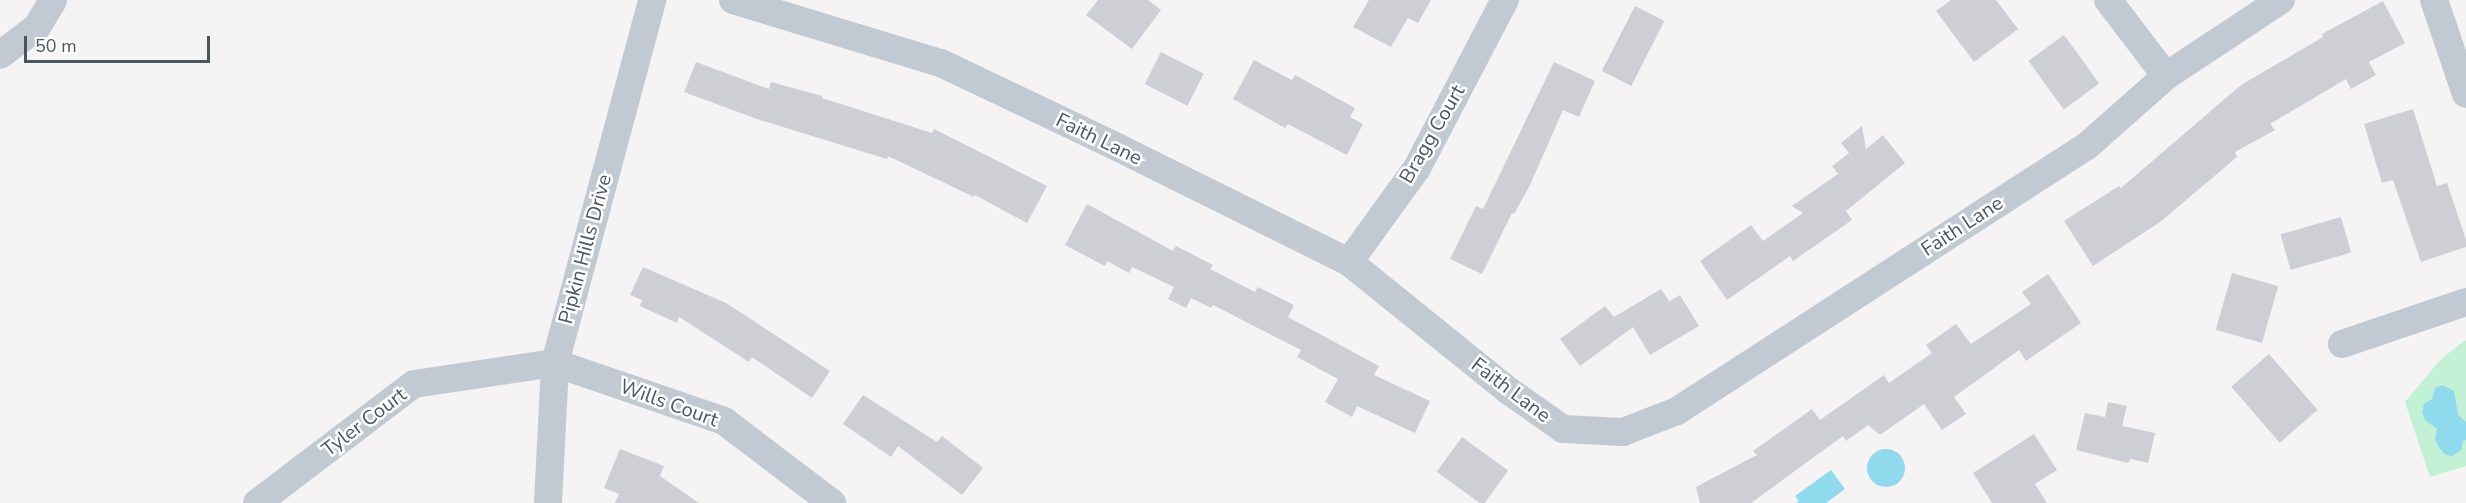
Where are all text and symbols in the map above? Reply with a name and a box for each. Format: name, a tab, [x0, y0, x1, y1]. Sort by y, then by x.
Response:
scale bar	[27, 24, 213, 62]
text: 50 m	[35, 34, 77, 58]
street label: Bragg Court	[1394, 81, 1470, 187]
street label: Faith Lane	[1052, 108, 1146, 170]
street label: Pipkin Hills Drive	[553, 172, 617, 326]
street label: Faith Lane	[1917, 191, 2007, 261]
street label: Faith Lane	[1467, 353, 1555, 427]
street label: Wills Court	[617, 374, 721, 432]
street label: Tyler Court	[317, 382, 411, 462]

